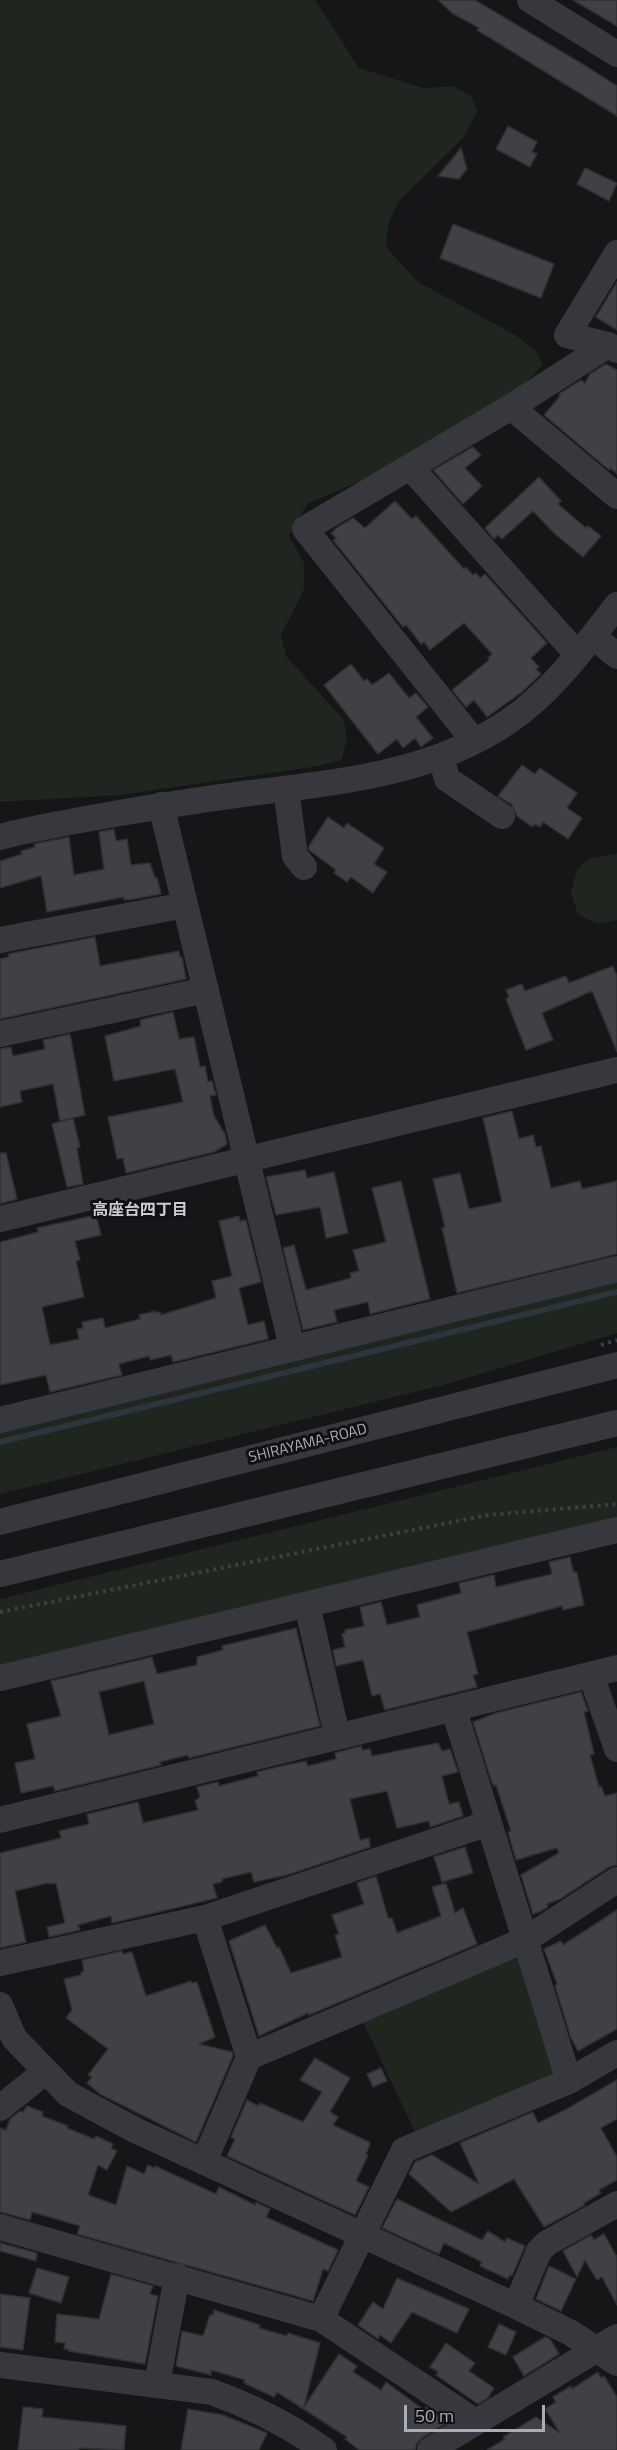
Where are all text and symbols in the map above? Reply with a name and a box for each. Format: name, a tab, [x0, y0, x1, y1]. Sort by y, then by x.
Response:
district label: 高座台四丁目	[92, 1201, 188, 1221]
street label: SHIRAYAMA-ROAD	[247, 1421, 369, 1467]
scale bar	[407, 2393, 548, 2431]
text: 50 m	[415, 2402, 454, 2429]

